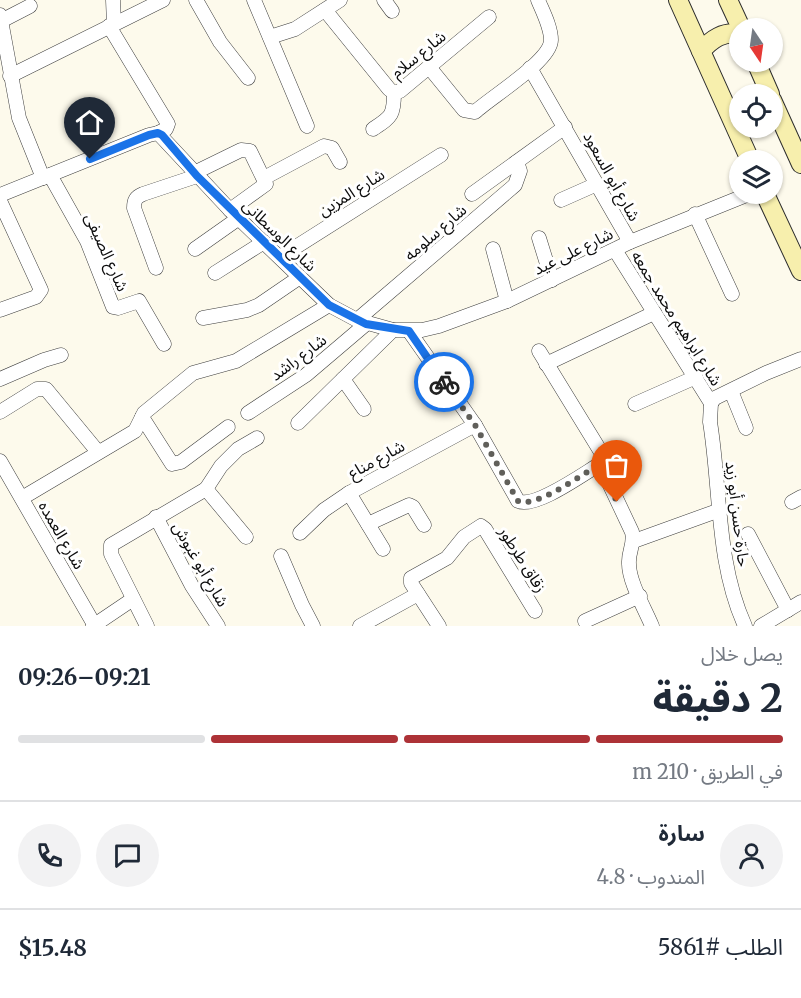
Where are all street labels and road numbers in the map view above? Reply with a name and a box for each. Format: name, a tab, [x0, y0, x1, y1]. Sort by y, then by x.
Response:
street label: شارع سلام	[387, 26, 451, 85]
street label: شارع أبو السعود	[577, 128, 645, 226]
street label: شارع المزين	[314, 164, 389, 223]
street label: شارع الوسطانى	[237, 195, 321, 277]
street label: شارع سلومه	[400, 200, 472, 267]
street label: شارع الصيفى	[78, 210, 133, 296]
street label: شارع على عيد	[530, 223, 617, 282]
street label: شارع ابراهيم محمد جمعه	[625, 247, 727, 391]
street label: شارع راشد	[266, 329, 332, 387]
street label: شارع مناع	[344, 435, 409, 485]
street label: حارة حسن أبو زيد	[722, 460, 754, 568]
street label: شارع العمده	[32, 497, 90, 574]
street label: شارع أبو غبوش	[166, 518, 233, 612]
street label: زقاق طرطور	[494, 521, 551, 596]

